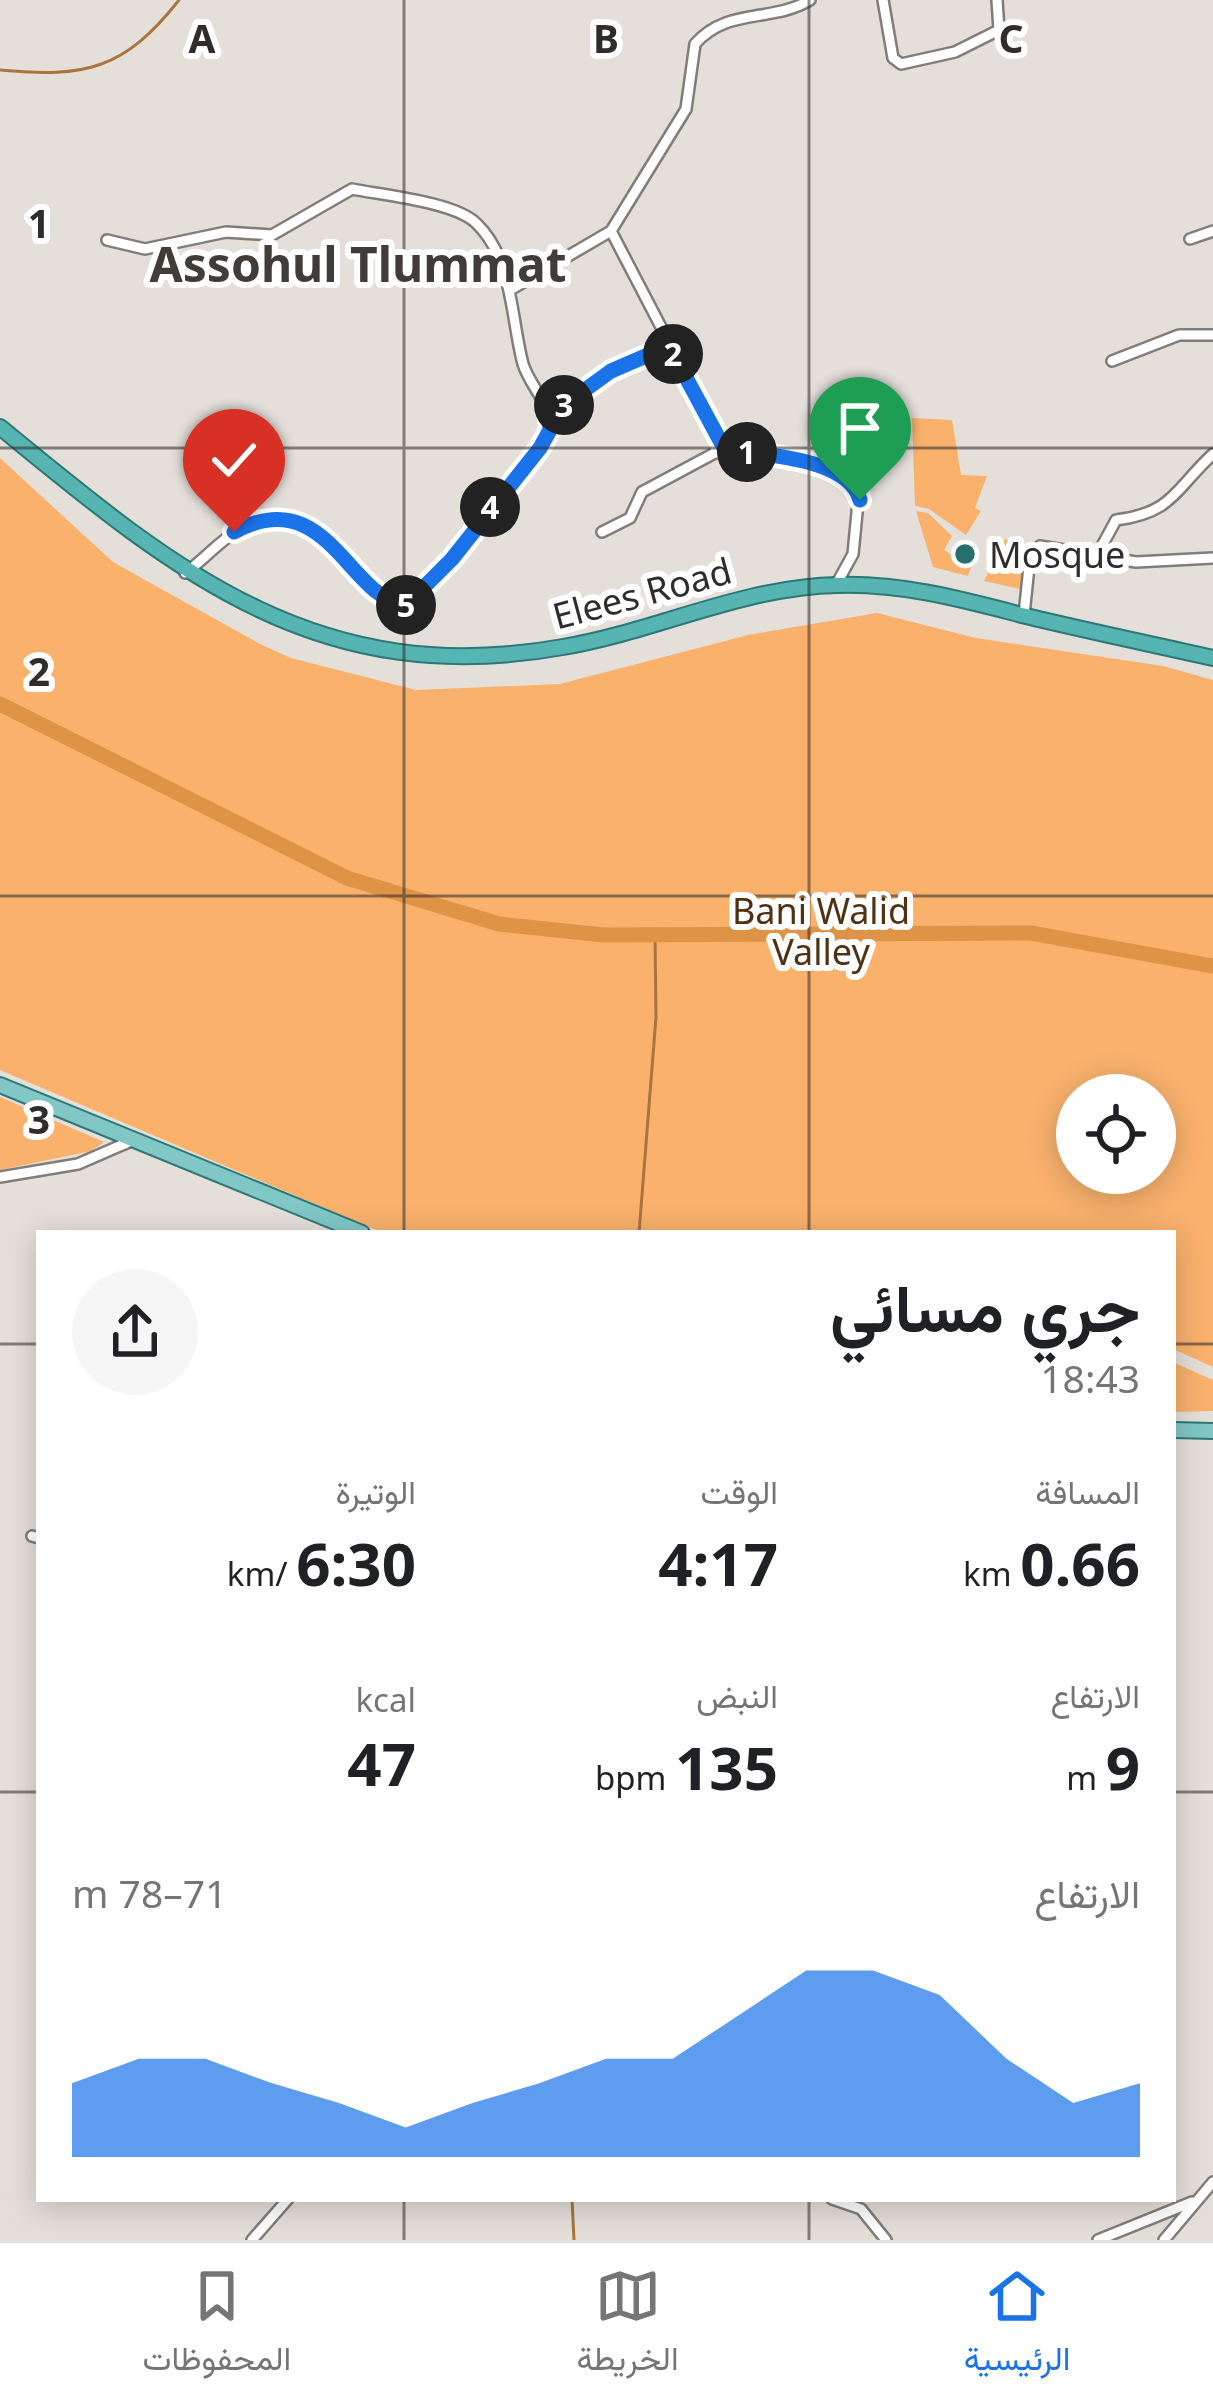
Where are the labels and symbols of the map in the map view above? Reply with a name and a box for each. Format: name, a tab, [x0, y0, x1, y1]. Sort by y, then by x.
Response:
text: A	[189, 11, 216, 64]
text: B	[593, 11, 619, 64]
text: C	[998, 11, 1024, 64]
text: 1	[28, 196, 50, 249]
district label: Assohul Tlummat	[150, 231, 566, 296]
pin: 2	[643, 324, 703, 384]
pin: 3	[534, 375, 594, 435]
pin	[809, 377, 911, 500]
pin	[183, 409, 285, 532]
pin: 1	[717, 422, 777, 482]
pin: 4	[460, 477, 520, 537]
place label: Mosque	[989, 530, 1125, 579]
marker: Mosque	[952, 541, 978, 567]
street label: Elees Road	[547, 546, 737, 640]
pin: 5	[376, 575, 436, 635]
text: 2	[28, 644, 50, 697]
park label: Bani Walid Valley	[732, 886, 910, 976]
text: 3	[28, 1092, 50, 1145]

